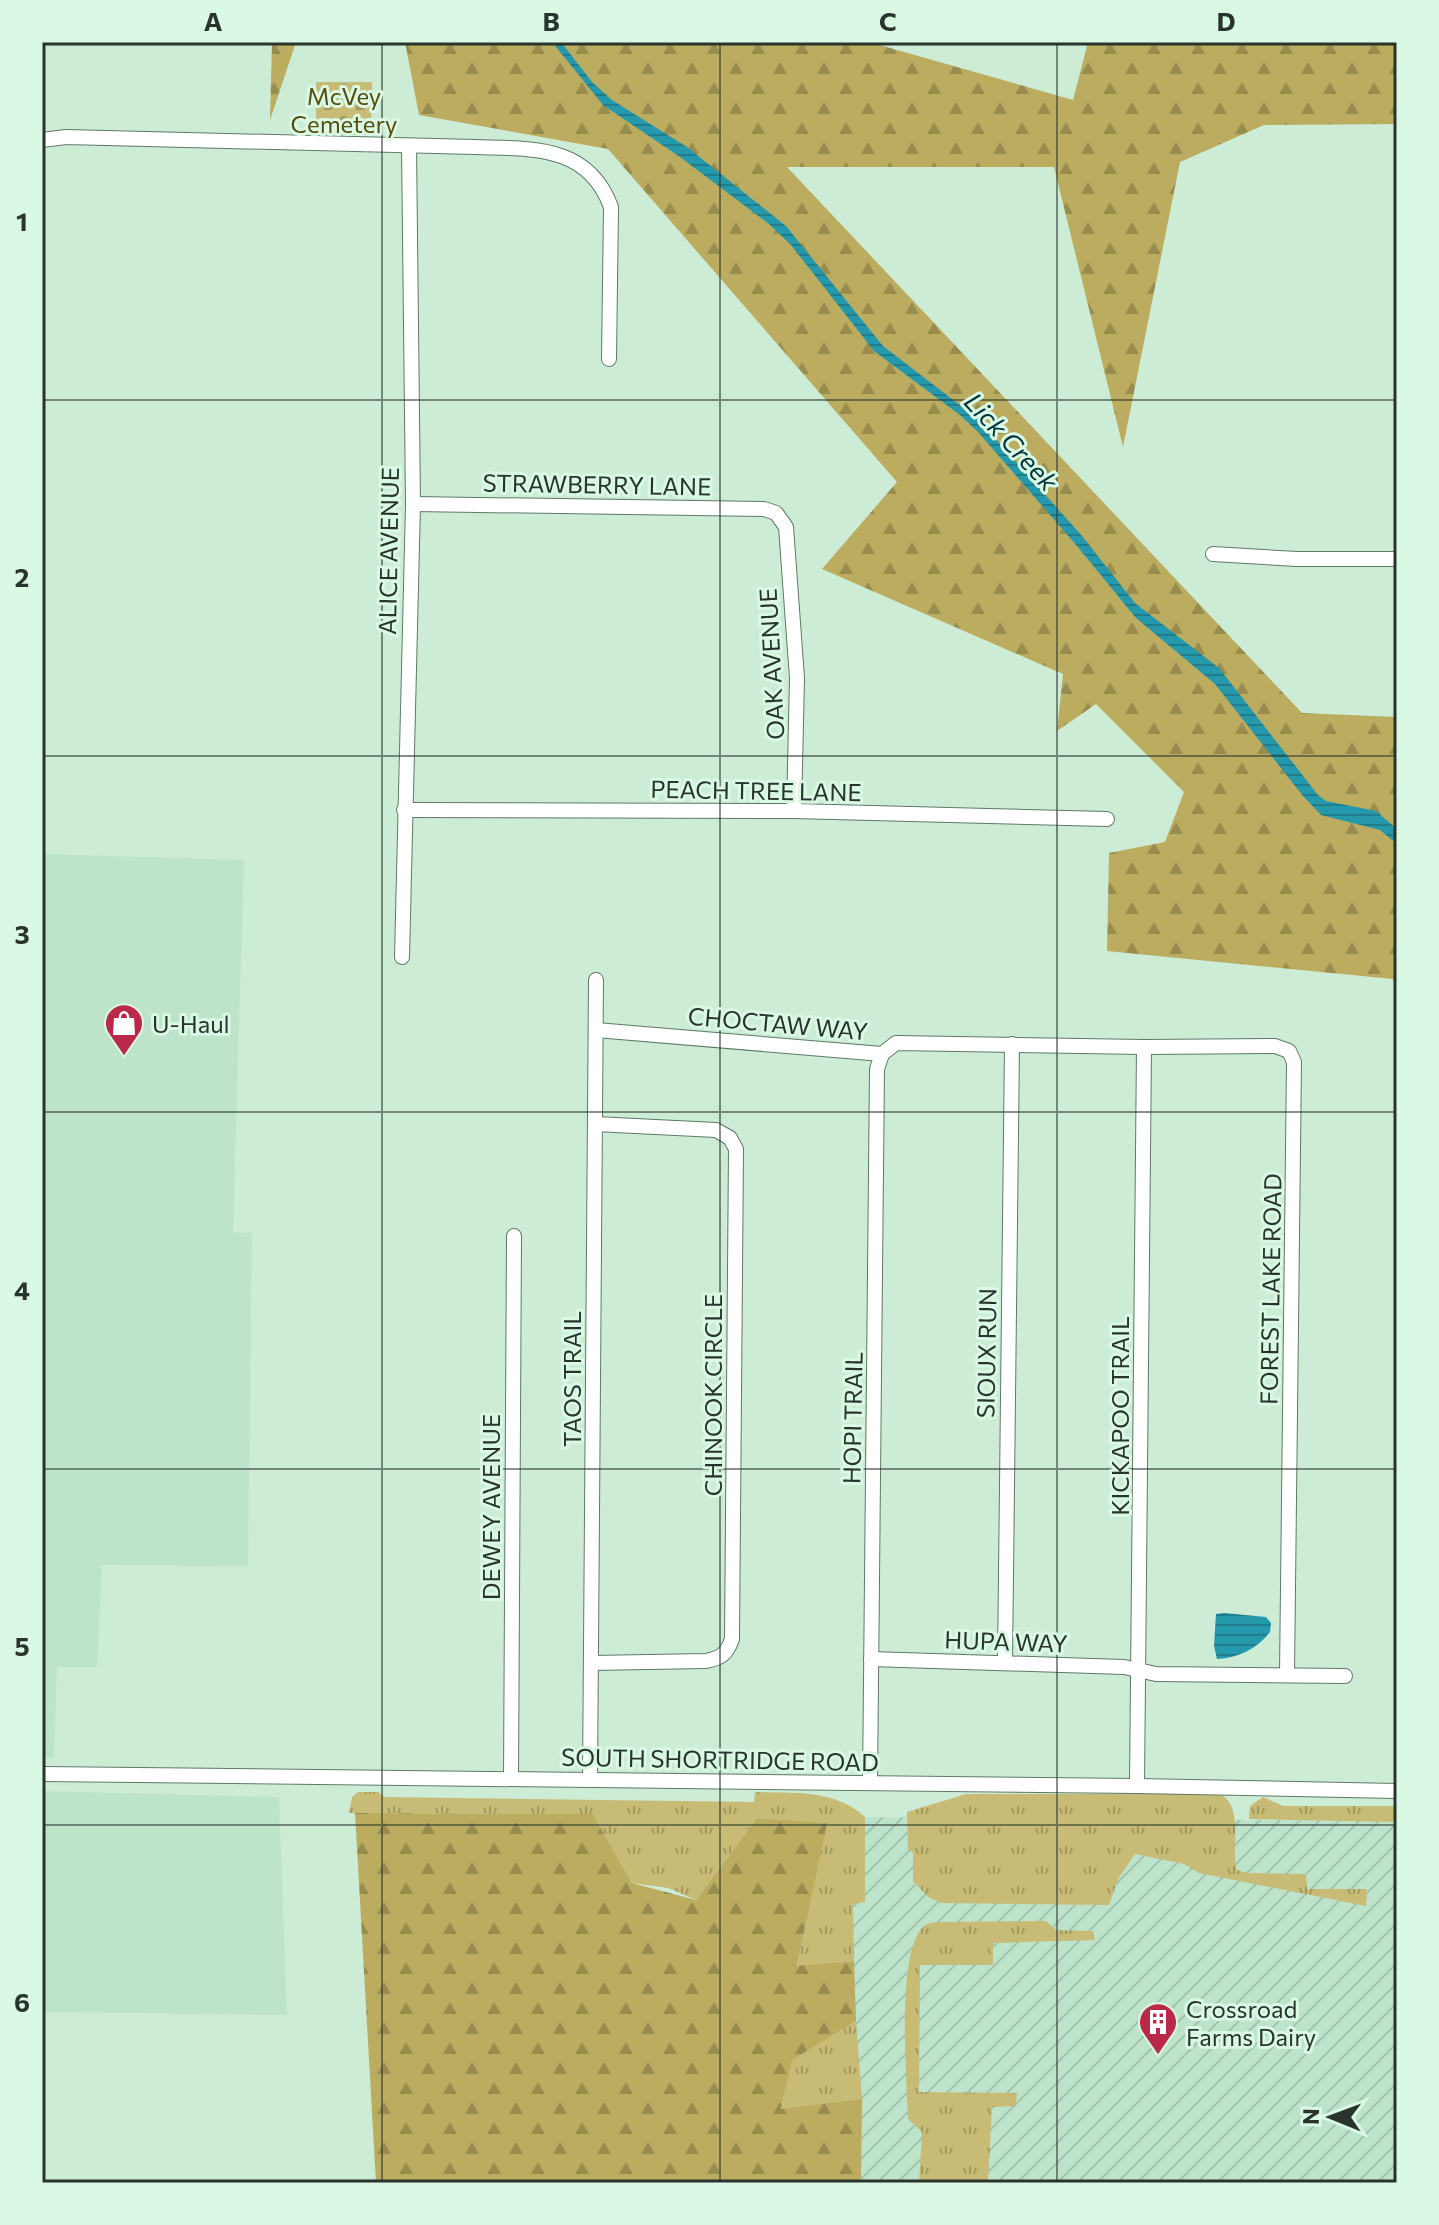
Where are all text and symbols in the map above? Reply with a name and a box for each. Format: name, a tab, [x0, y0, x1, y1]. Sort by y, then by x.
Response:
text: A	[204, 5, 223, 36]
text: B	[542, 5, 560, 36]
text: C	[879, 5, 897, 36]
text: D	[1216, 5, 1236, 36]
park label: McVey Cemetery	[291, 81, 397, 138]
text: 1	[16, 205, 28, 236]
water label: Lick Creek	[959, 386, 1066, 497]
street label: ALICE AVENUE	[372, 467, 404, 635]
street label: STRAWBERRY LANE	[482, 468, 712, 500]
text: 2	[15, 561, 29, 592]
street label: OAK AVENUE	[753, 588, 789, 740]
street label: PEACH TREE LANE	[650, 774, 862, 806]
text: 3	[14, 918, 30, 949]
street label: CHOCTAW WAY	[687, 1001, 870, 1045]
shop icon: U-Haul	[103, 1002, 145, 1057]
place label: U-Haul	[152, 1009, 230, 1038]
street label: FOREST LAKE ROAD	[1253, 1173, 1287, 1405]
text: 4	[14, 1274, 30, 1305]
street label: SIOUX RUN	[970, 1288, 1002, 1418]
street label: CHINOOK CIRCLE	[698, 1294, 727, 1496]
street label: TAOS TRAIL	[557, 1311, 586, 1447]
street label: KICKAPOO TRAIL	[1105, 1316, 1134, 1516]
street label: HOPI TRAIL	[836, 1352, 868, 1484]
street label: DEWEY AVENUE	[476, 1414, 505, 1600]
street label: HUPA WAY	[944, 1624, 1068, 1658]
text: 5	[14, 1630, 30, 1661]
street label: SOUTH SHORTRIDGE ROAD	[561, 1742, 879, 1776]
text: 6	[14, 1986, 30, 2017]
place label: Crossroad Farms Dairy	[1186, 1994, 1316, 2051]
building icon: Crossroad Farms Dairy	[1137, 2001, 1179, 2056]
north arrow	[1291, 2077, 1371, 2157]
text: N	[1297, 2108, 1324, 2125]

